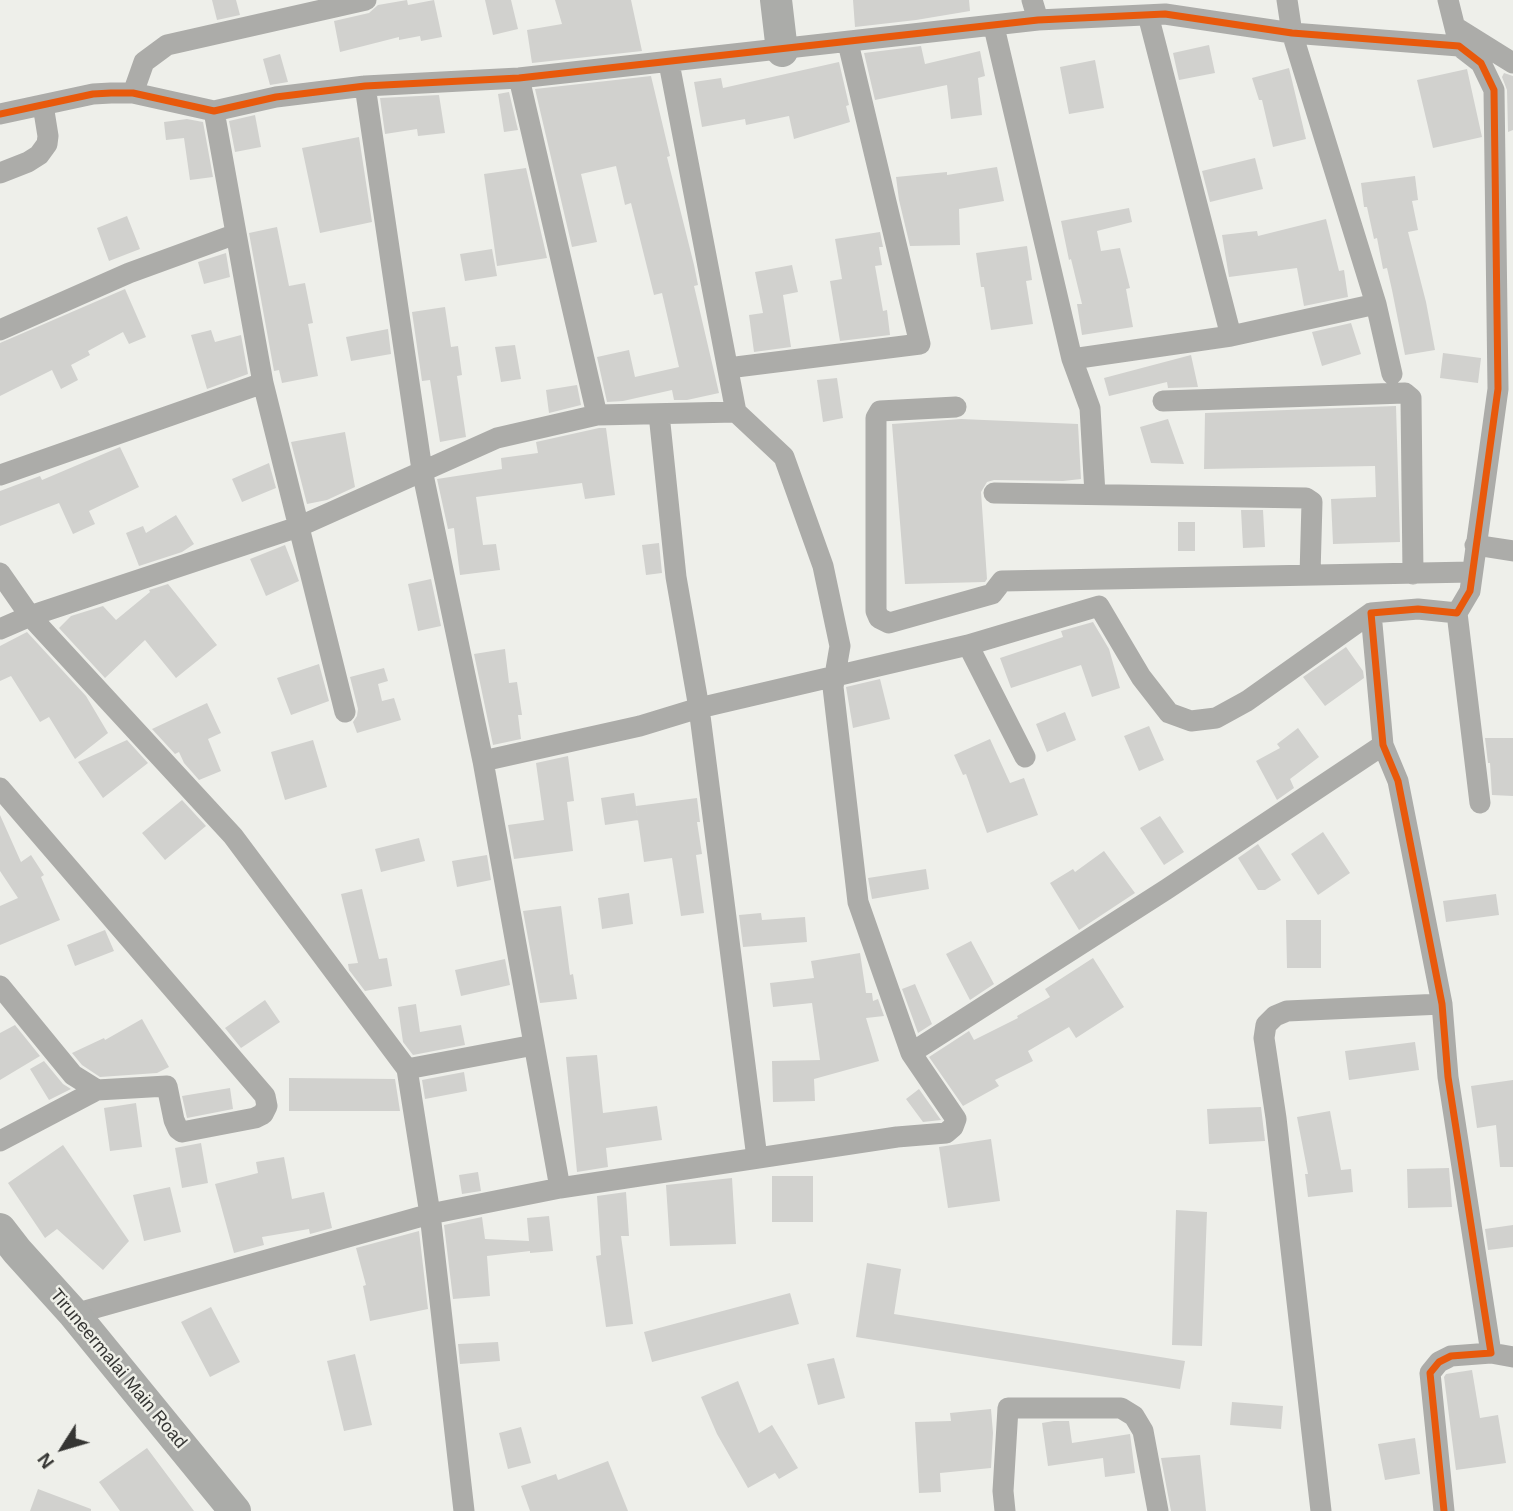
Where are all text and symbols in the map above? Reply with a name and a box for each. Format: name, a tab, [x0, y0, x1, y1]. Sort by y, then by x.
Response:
street label: Tiruneermalai Main Road	[45, 1285, 191, 1453]
north arrow	[28, 1413, 98, 1483]
text: N	[33, 1449, 58, 1473]

